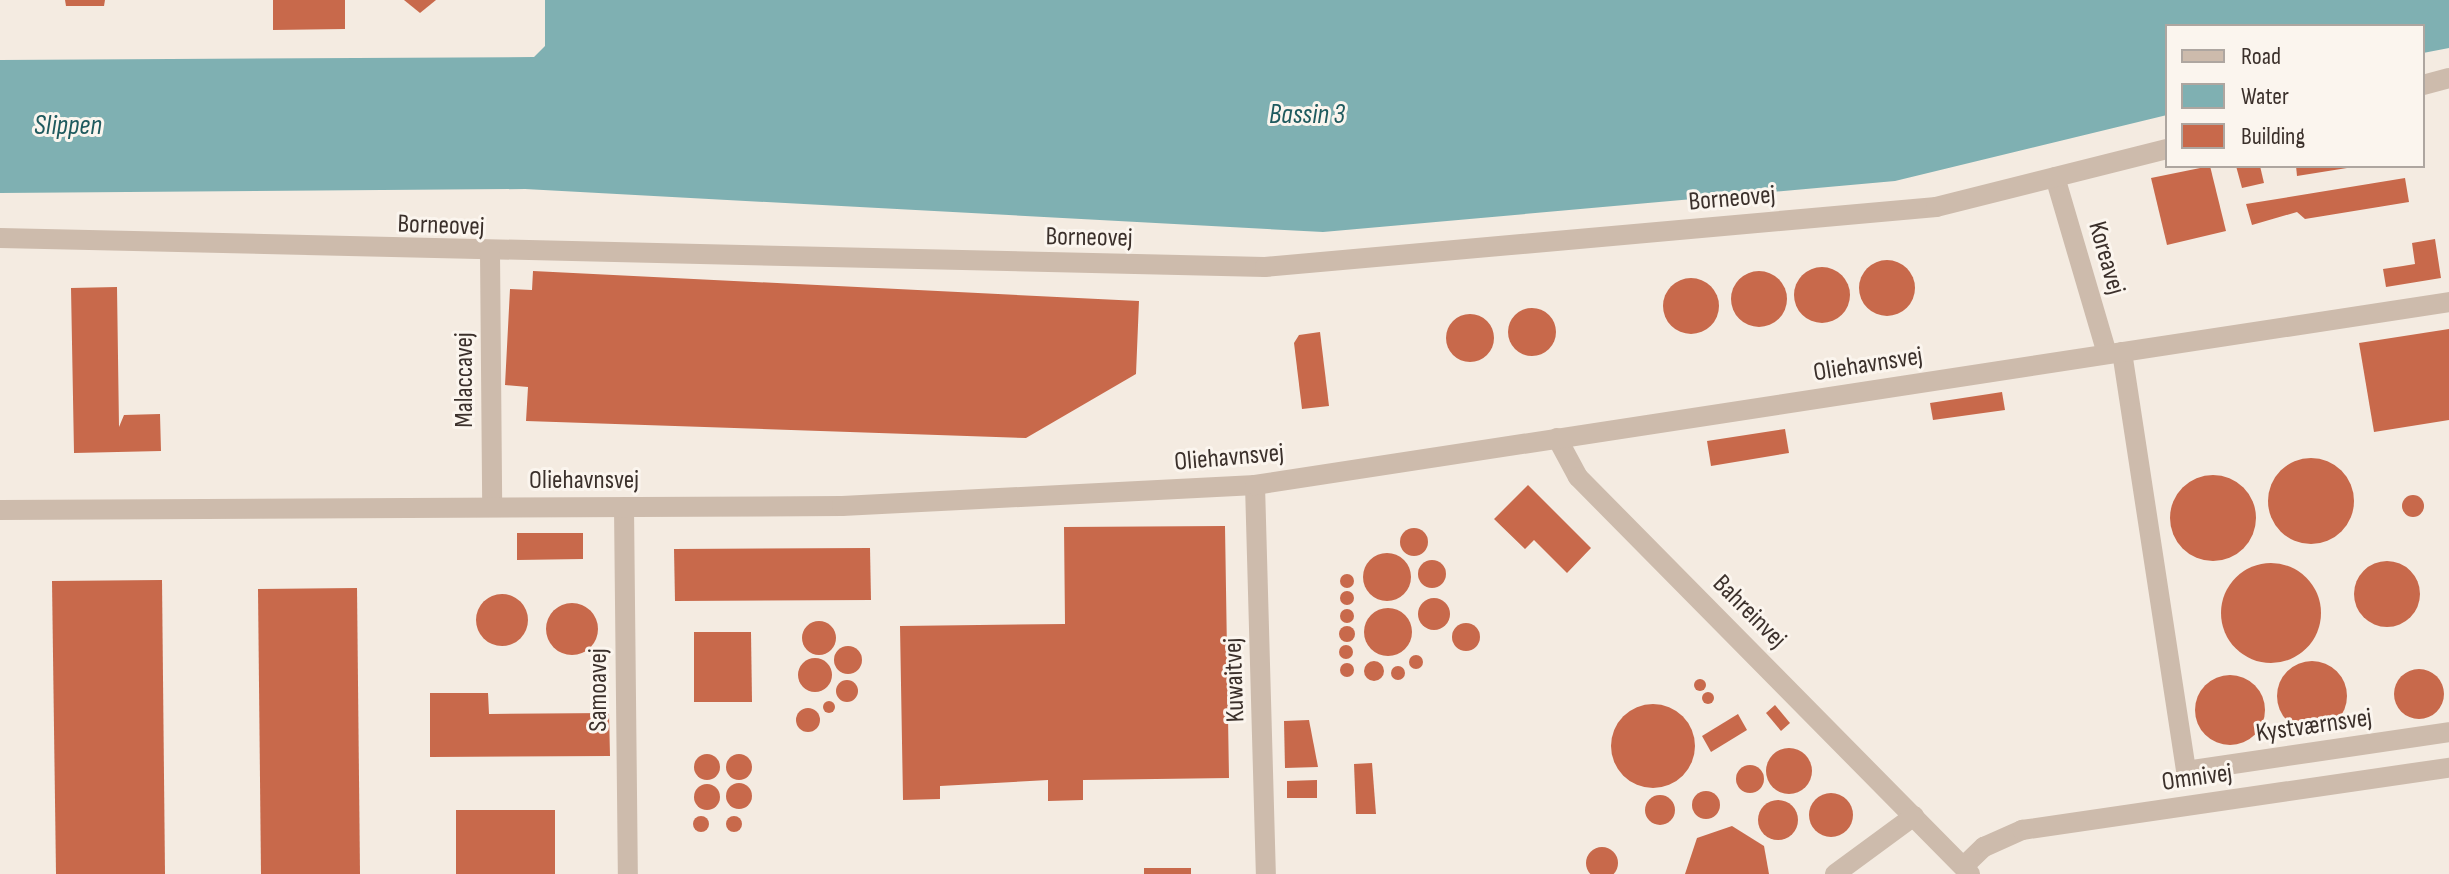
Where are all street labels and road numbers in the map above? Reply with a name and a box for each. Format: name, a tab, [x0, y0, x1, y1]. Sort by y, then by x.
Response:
street label: Borneovej	[1687, 180, 1777, 218]
street label: Borneovej	[397, 209, 485, 243]
street label: Koreavej	[2081, 218, 2131, 298]
street label: Borneovej	[1045, 222, 1133, 254]
street label: Malaccavej	[449, 332, 481, 428]
street label: Oliehavnsvej	[1811, 341, 1925, 389]
street label: Oliehavnsvej	[1173, 438, 1285, 478]
street label: Oliehavnsvej	[529, 465, 639, 497]
street label: Bahreinvej	[1706, 569, 1792, 655]
street label: Kuwaitvej	[1218, 637, 1252, 723]
street label: Samoavej	[583, 648, 615, 732]
street label: Kystværnsvej	[2254, 702, 2374, 750]
street label: Omnivej	[2160, 758, 2234, 798]

